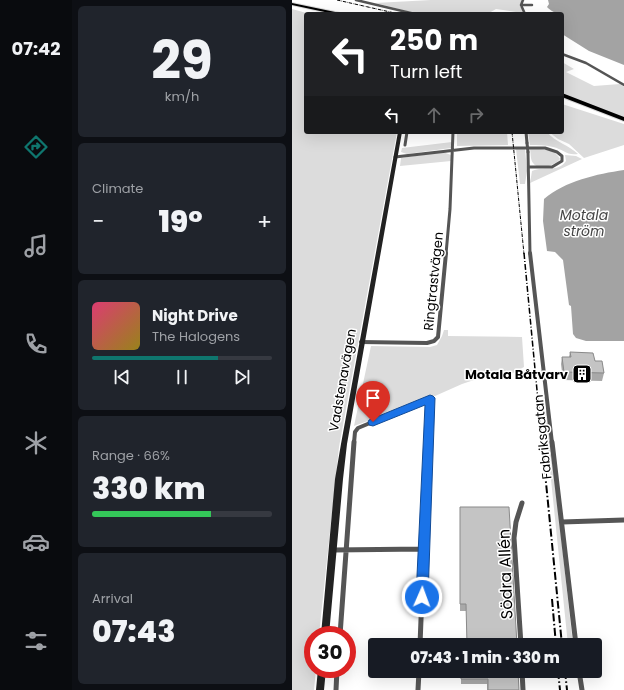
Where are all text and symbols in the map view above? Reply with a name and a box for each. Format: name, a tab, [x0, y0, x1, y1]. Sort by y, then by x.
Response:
text: 250 m	[390, 21, 478, 60]
text: 29	[151, 24, 213, 97]
icon: left	[324, 28, 376, 80]
text: 07:42	[12, 36, 60, 61]
text: Turn left	[390, 59, 462, 84]
text: km/h	[165, 87, 199, 106]
icon: left	[381, 104, 403, 126]
icon: ahead	[423, 104, 445, 126]
icon: right	[465, 104, 487, 126]
icon: directions	[22, 133, 50, 161]
text: Climate	[92, 179, 143, 198]
text: 19°	[158, 200, 203, 243]
water label: Motala ström	[560, 205, 609, 241]
text: −	[92, 206, 104, 237]
text: +	[257, 206, 272, 237]
street label: Ringtrastvägen	[419, 231, 448, 331]
icon: music	[22, 232, 50, 260]
text: Night Drive	[152, 305, 238, 326]
text: The Halogens	[152, 327, 240, 346]
street label: Vadstenavägen	[324, 327, 361, 433]
icon: phone	[22, 330, 50, 358]
building icon: Motala Båtvarv	[571, 363, 593, 385]
place label: Motala Båtvarv	[465, 365, 569, 384]
icon: previous	[111, 366, 133, 388]
icon: pause	[171, 366, 193, 388]
icon: next	[231, 366, 253, 388]
pin	[356, 381, 390, 422]
icon: arrive	[362, 387, 384, 409]
street label: Fabriksgatan	[529, 394, 556, 480]
icon: climate	[22, 429, 50, 457]
text: Range · 66%	[92, 446, 170, 465]
text: 330 km	[92, 467, 205, 510]
icon: car	[22, 528, 50, 556]
street label: Södra Allén	[492, 528, 519, 620]
position arrow	[401, 576, 443, 618]
text: Arrival	[92, 589, 133, 608]
text: 07:43	[92, 610, 176, 653]
speed limit sign: 30	[304, 626, 356, 678]
icon: filters	[22, 627, 50, 655]
text: 07:43 · 1 min · 330 m	[410, 647, 560, 668]

